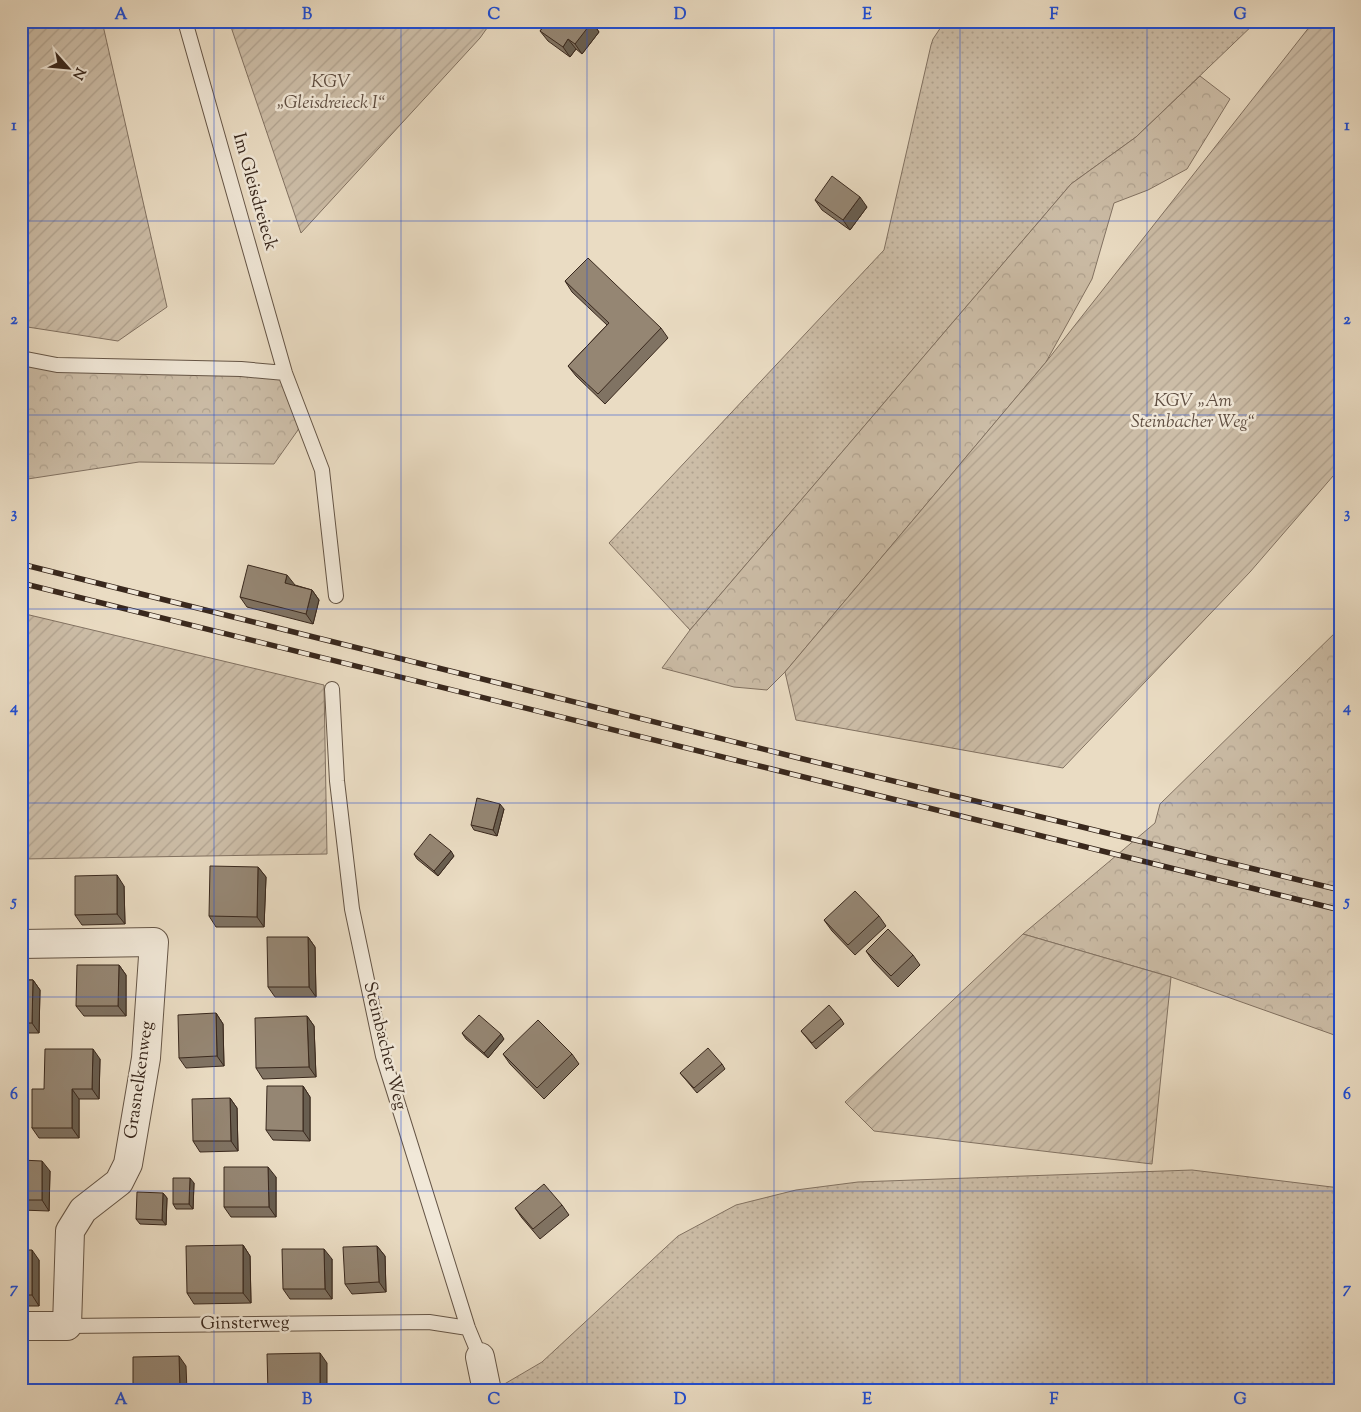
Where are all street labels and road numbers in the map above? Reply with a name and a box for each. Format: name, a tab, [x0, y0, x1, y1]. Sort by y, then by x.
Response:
street label: Im Gleisdreieck	[225, 130, 283, 254]
street label: Steinbacher Weg	[355, 979, 413, 1113]
street label: Grasnelkenweg	[119, 1019, 161, 1141]
street label: Ginsterweg	[200, 1310, 290, 1338]

